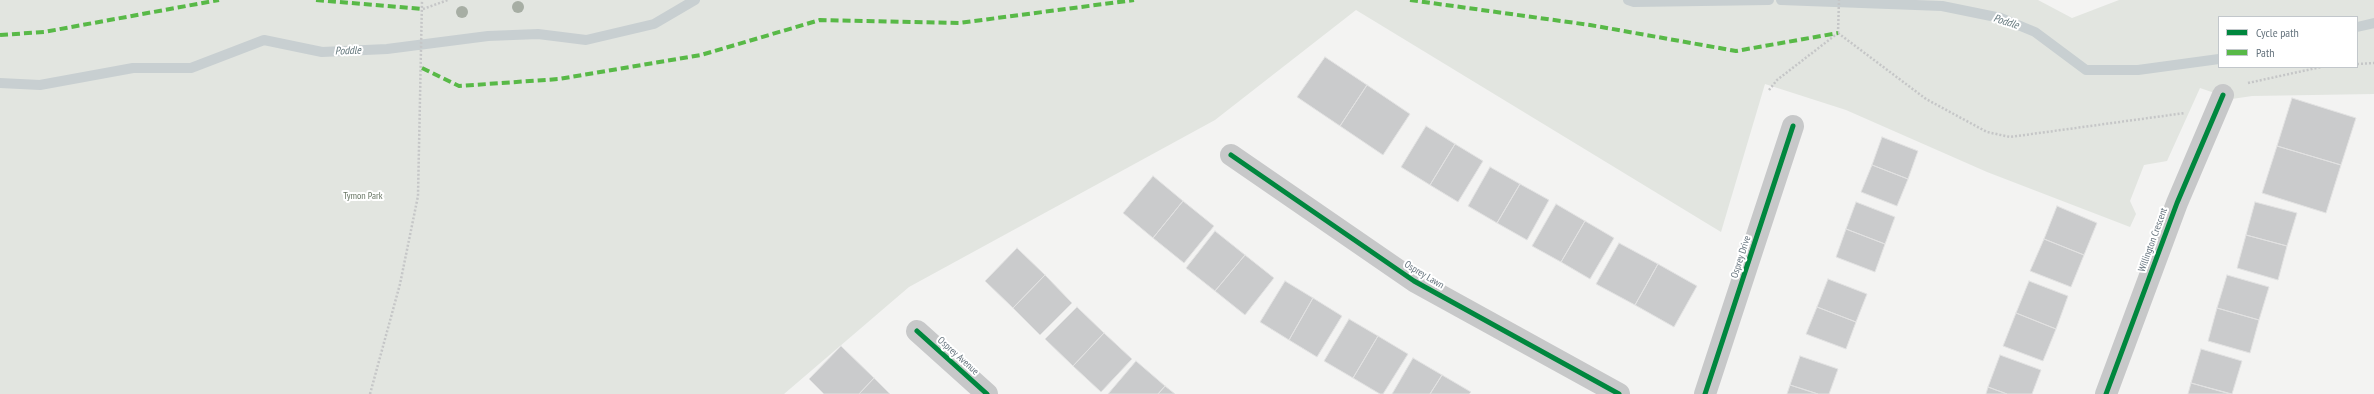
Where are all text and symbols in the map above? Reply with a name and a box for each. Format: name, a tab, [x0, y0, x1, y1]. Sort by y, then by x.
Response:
water label: Poddle	[1992, 12, 2020, 32]
legend	[2218, 16, 2358, 68]
text: Cycle path	[2256, 25, 2299, 40]
water label: Poddle	[335, 44, 361, 58]
text: Path	[2256, 45, 2274, 60]
park label: Tymon Park	[343, 190, 383, 202]
street label: Willington Crescent	[2136, 206, 2170, 274]
street label: Osprey Drive	[1728, 234, 1754, 280]
street label: Osprey Lawn	[1402, 259, 1446, 291]
street label: Osprey Avenue	[935, 334, 981, 378]

